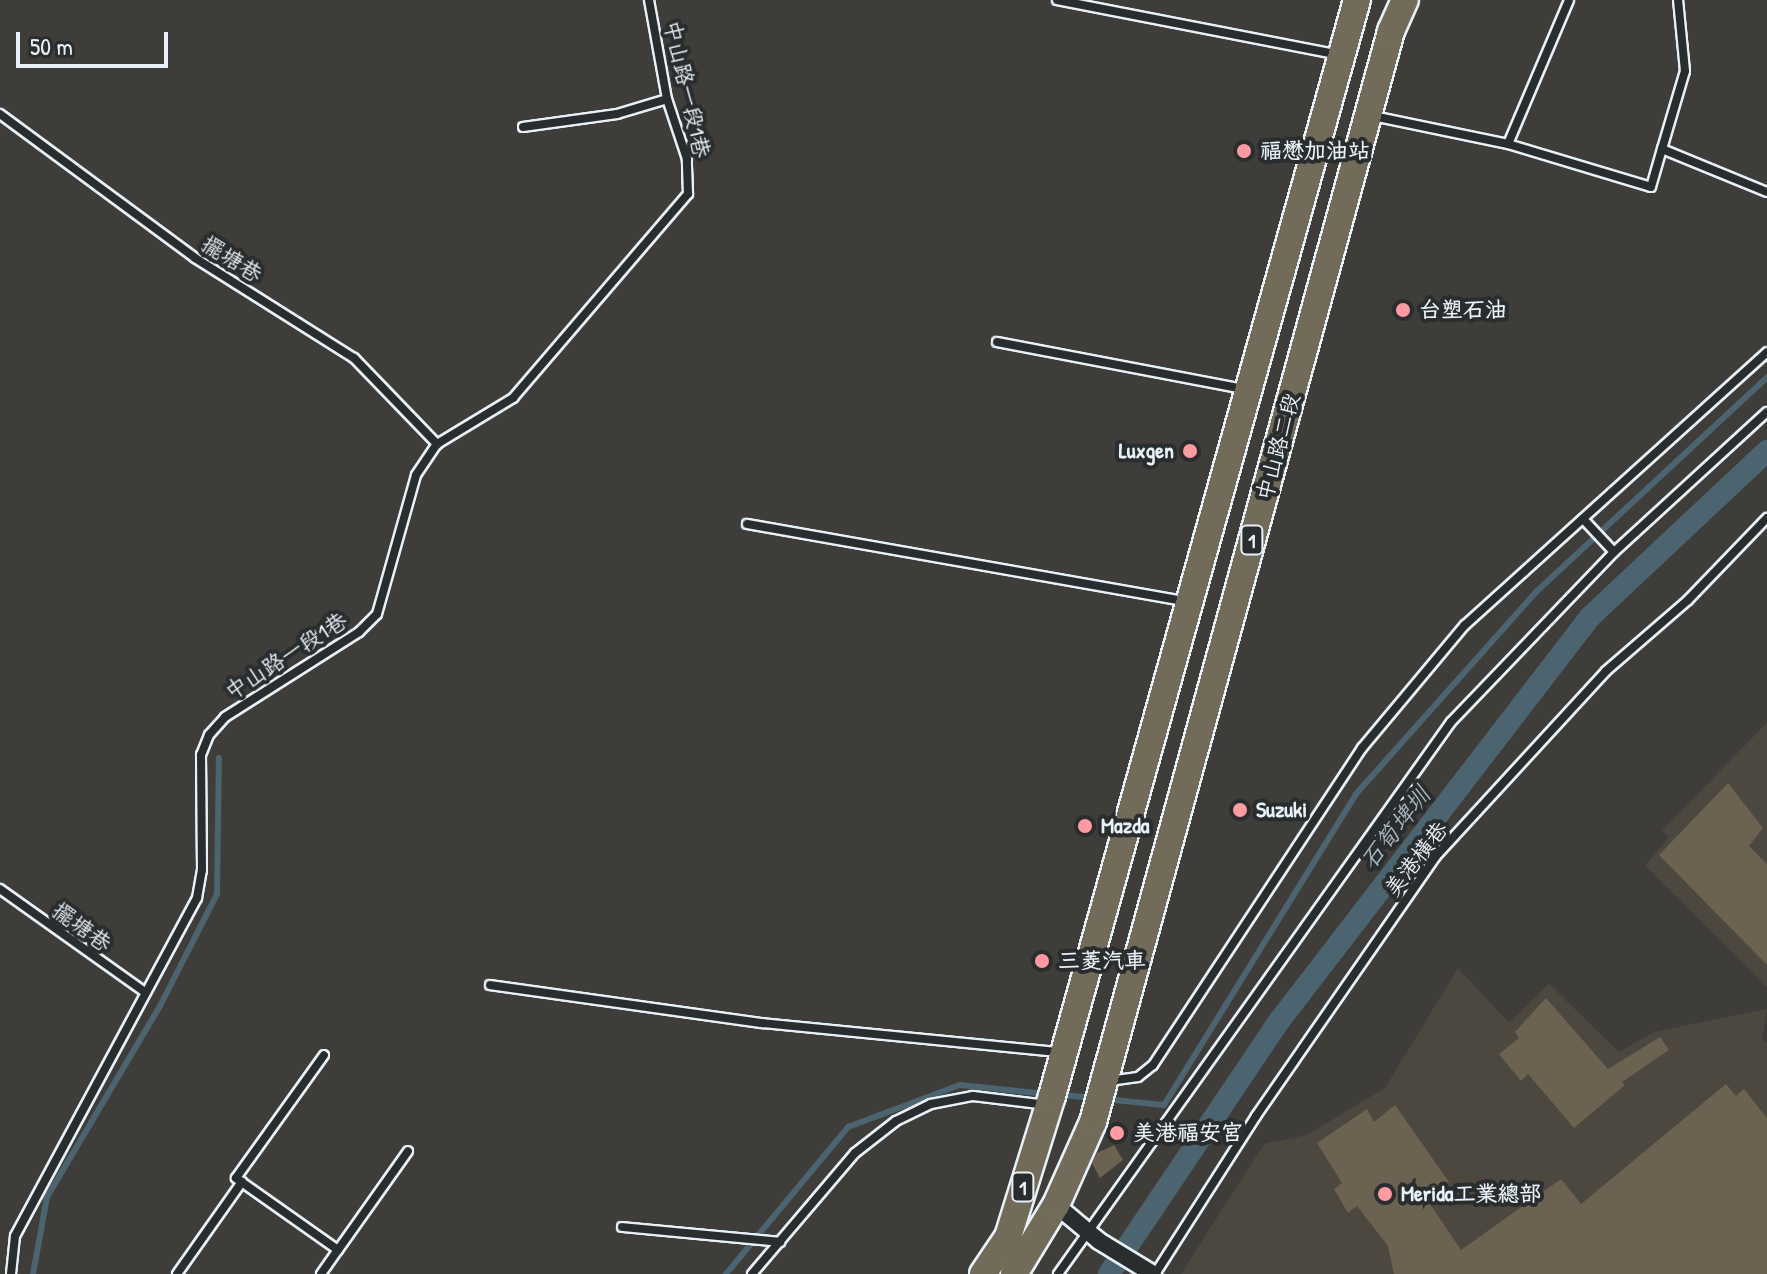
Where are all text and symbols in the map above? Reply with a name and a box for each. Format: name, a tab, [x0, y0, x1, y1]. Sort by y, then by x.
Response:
scale bar	[20, 16, 172, 66]
street label: 中山路一段1巷	[658, 18, 716, 160]
text: 50 m	[30, 30, 73, 62]
place label: 福懋加油站	[1260, 138, 1370, 164]
marker: 福懋加油站	[1235, 142, 1253, 160]
street label: 擺塘巷	[197, 230, 267, 288]
place label: 台塑石油	[1419, 297, 1507, 323]
marker: 台塑石油	[1394, 301, 1412, 319]
street label: 中山路二段	[1251, 390, 1305, 504]
place label: Luxgen	[1119, 438, 1174, 464]
marker: Luxgen	[1181, 442, 1199, 460]
road number: 1	[1240, 524, 1264, 556]
street label: 中山路一段1巷	[220, 607, 352, 705]
water label: 石筍埤圳	[1354, 781, 1436, 875]
place label: Suzuki	[1256, 797, 1307, 823]
marker: Suzuki	[1231, 801, 1249, 819]
place label: Mazda	[1101, 813, 1149, 839]
street label: 美港橫巷	[1379, 816, 1453, 902]
marker: Mazda	[1076, 817, 1094, 835]
street label: 擺塘巷	[48, 897, 116, 957]
place label: 三菱汽車	[1058, 948, 1146, 974]
marker: 三菱汽車	[1033, 952, 1051, 970]
place label: 美港福安宮	[1133, 1120, 1243, 1146]
marker: 美港福安宮	[1108, 1124, 1126, 1142]
road number: 1	[1011, 1171, 1035, 1203]
place label: Merida工業總部	[1401, 1181, 1541, 1207]
marker: Merida工業總部	[1376, 1185, 1394, 1203]

